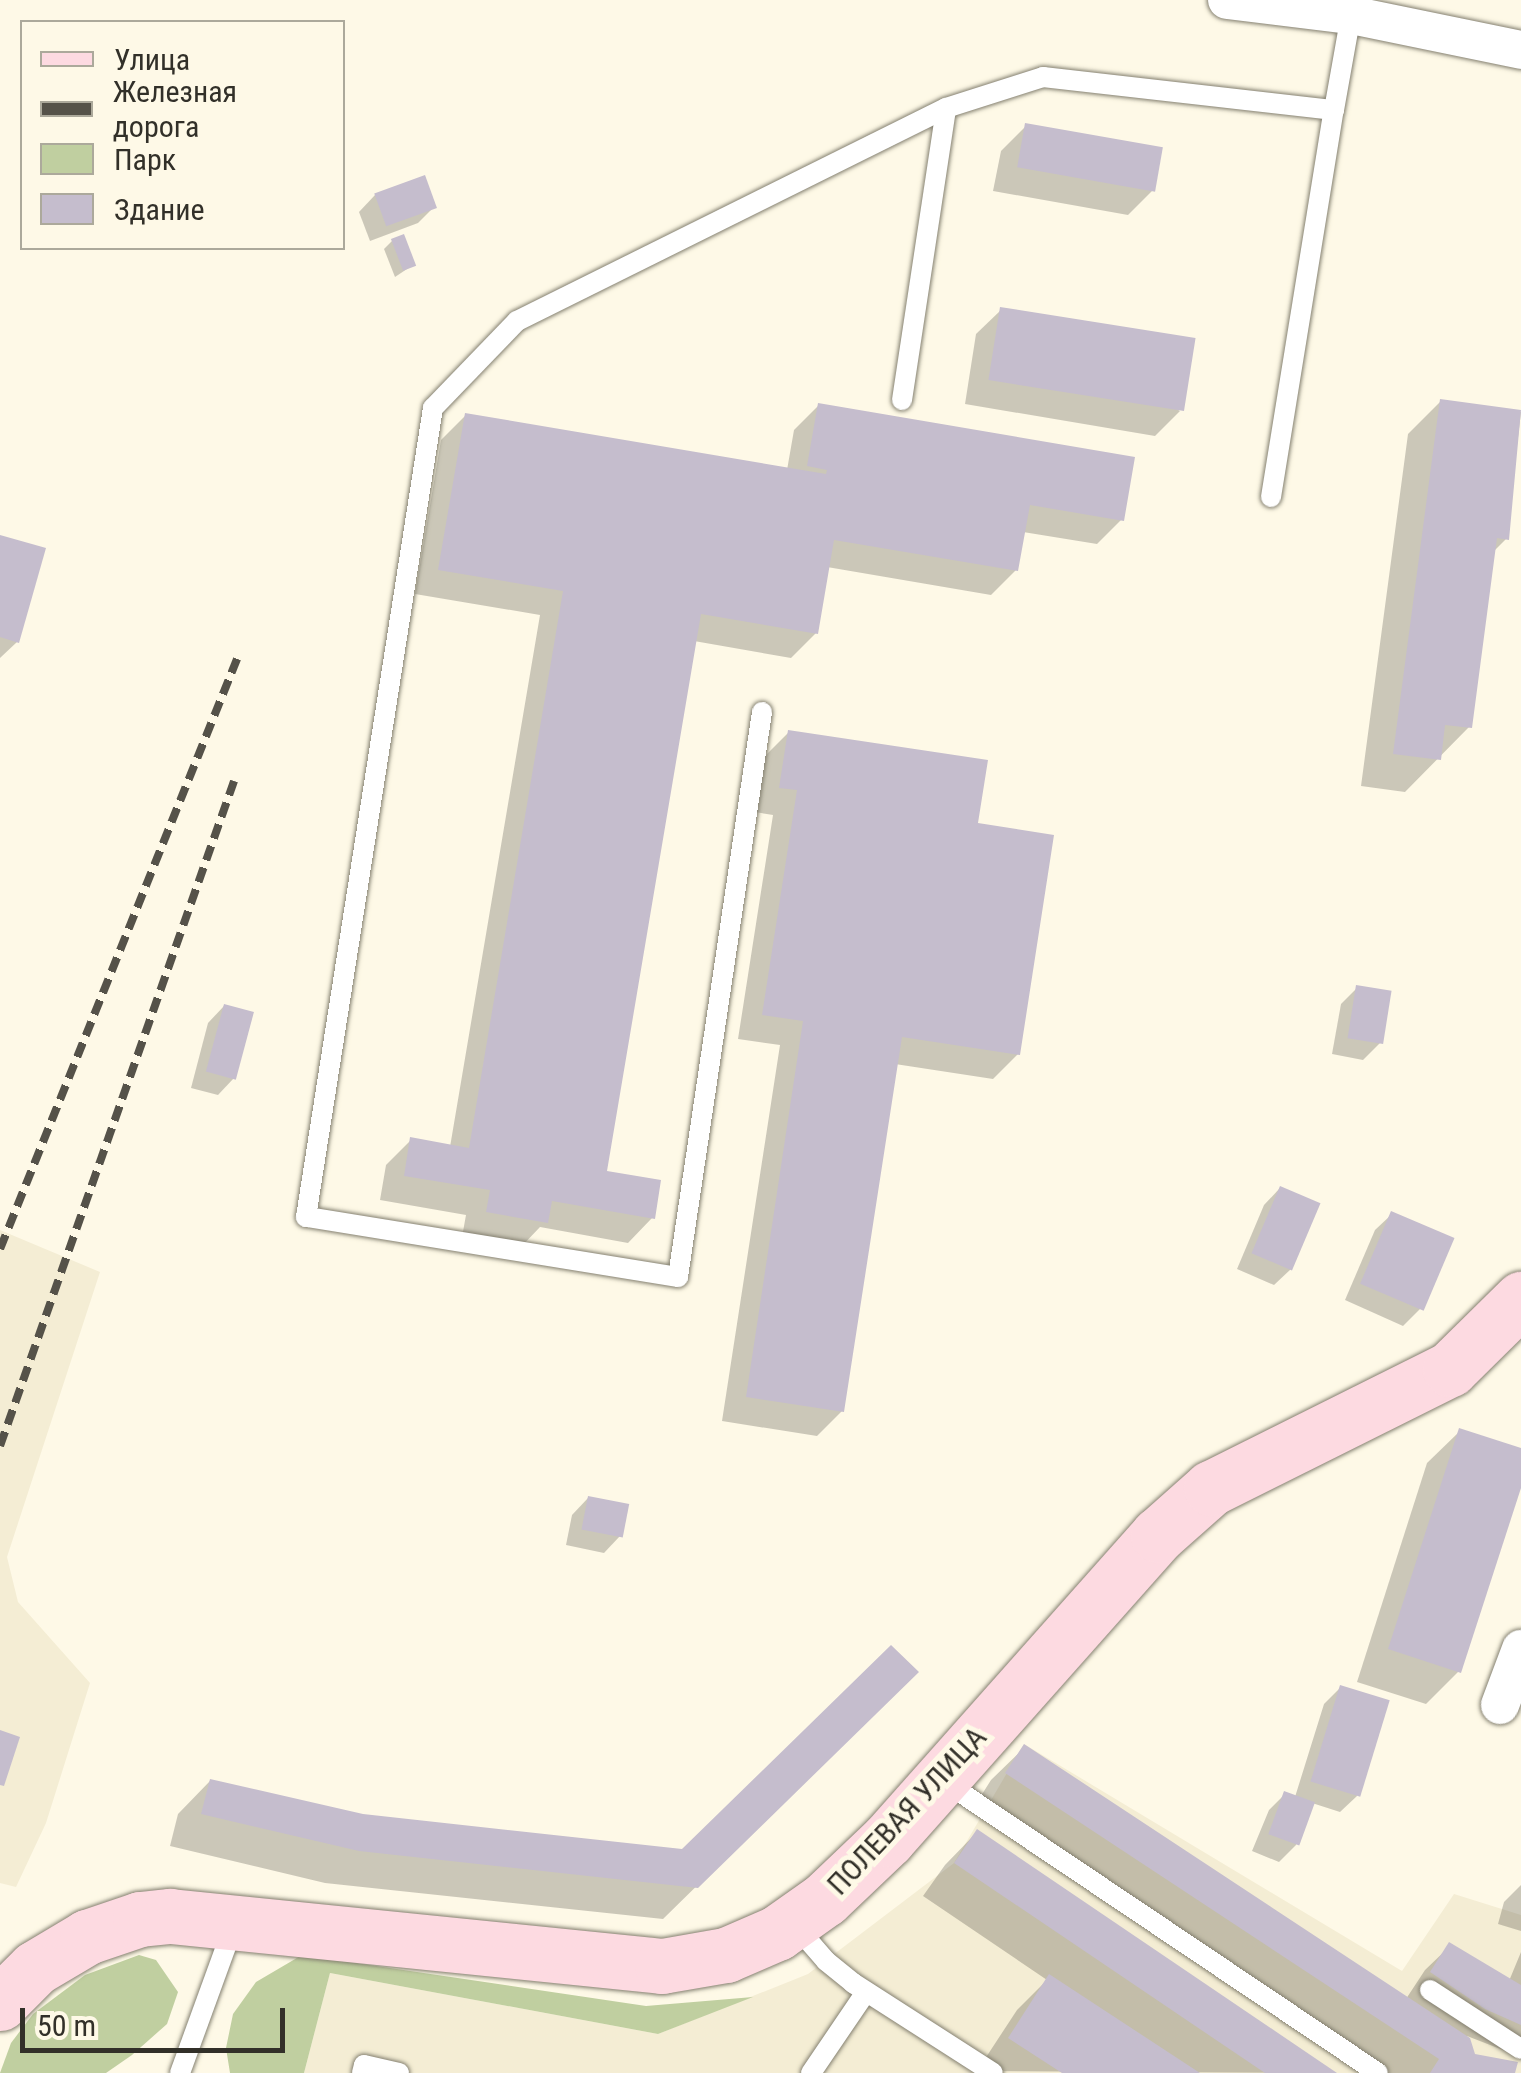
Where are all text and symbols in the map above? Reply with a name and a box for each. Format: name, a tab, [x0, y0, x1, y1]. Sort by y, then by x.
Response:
legend	[20, 20, 345, 250]
text: Улица	[114, 42, 190, 77]
text: Железная дорога	[113, 74, 237, 144]
text: Парк	[114, 142, 176, 177]
text: Здание	[114, 192, 205, 227]
street label: ПОЛЕВАЯ УЛИЦА	[820, 1720, 994, 1902]
scale bar	[25, 1988, 290, 2050]
text: 50 m	[37, 2008, 96, 2043]

